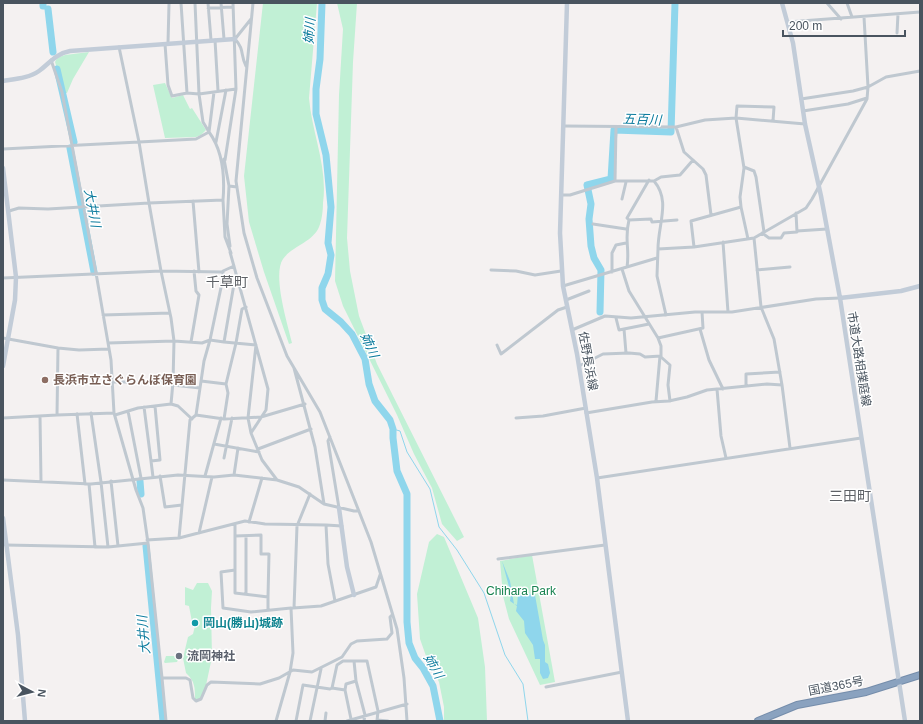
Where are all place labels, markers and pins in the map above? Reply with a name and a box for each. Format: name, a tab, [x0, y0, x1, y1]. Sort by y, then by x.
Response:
place label: 長浜市立さぐらんぼ保育園	[53, 373, 197, 387]
marker: 長浜市立さぐらんぼ保育園	[40, 375, 50, 385]
place label: 岡山(勝山)城跡	[203, 616, 283, 630]
marker: 岡山(勝山)城跡	[190, 618, 200, 628]
place label: 流岡神社	[187, 649, 235, 663]
marker: 流岡神社	[174, 651, 184, 661]

